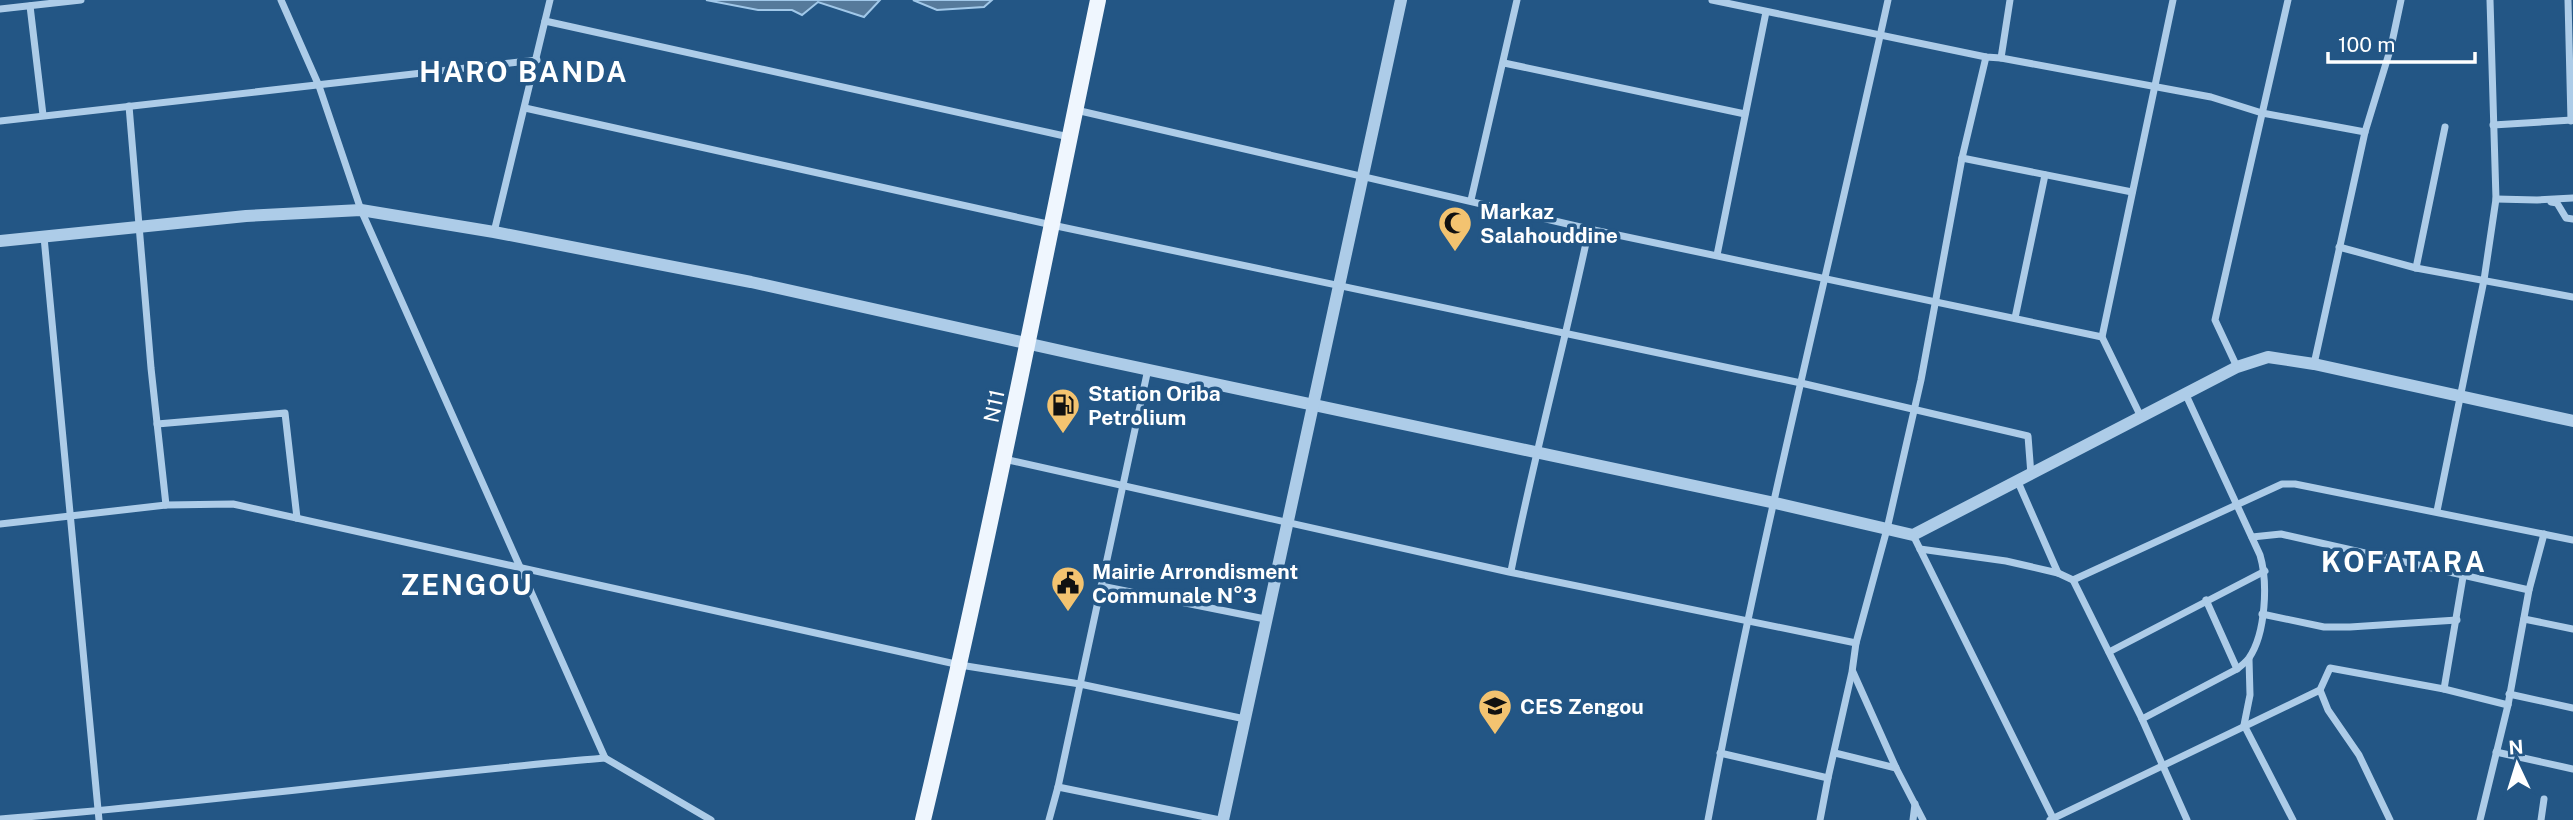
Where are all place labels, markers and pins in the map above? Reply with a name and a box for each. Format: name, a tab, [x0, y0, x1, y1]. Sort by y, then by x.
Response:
place label: Markaz Salahouddine	[1480, 199, 1618, 248]
mosque icon: Markaz Salahouddine	[1436, 204, 1474, 253]
place label: Station Oriba Petrolium	[1088, 381, 1221, 430]
fuel station icon: Station Oriba Petrolium	[1044, 386, 1082, 435]
place label: Mairie Arrondisment Communale N°3	[1092, 559, 1298, 608]
public building icon: Mairie Arrondisment Communale N°3	[1049, 564, 1087, 613]
school or university icon: CES Zengou	[1476, 687, 1514, 736]
place label: CES Zengou	[1520, 694, 1644, 719]

